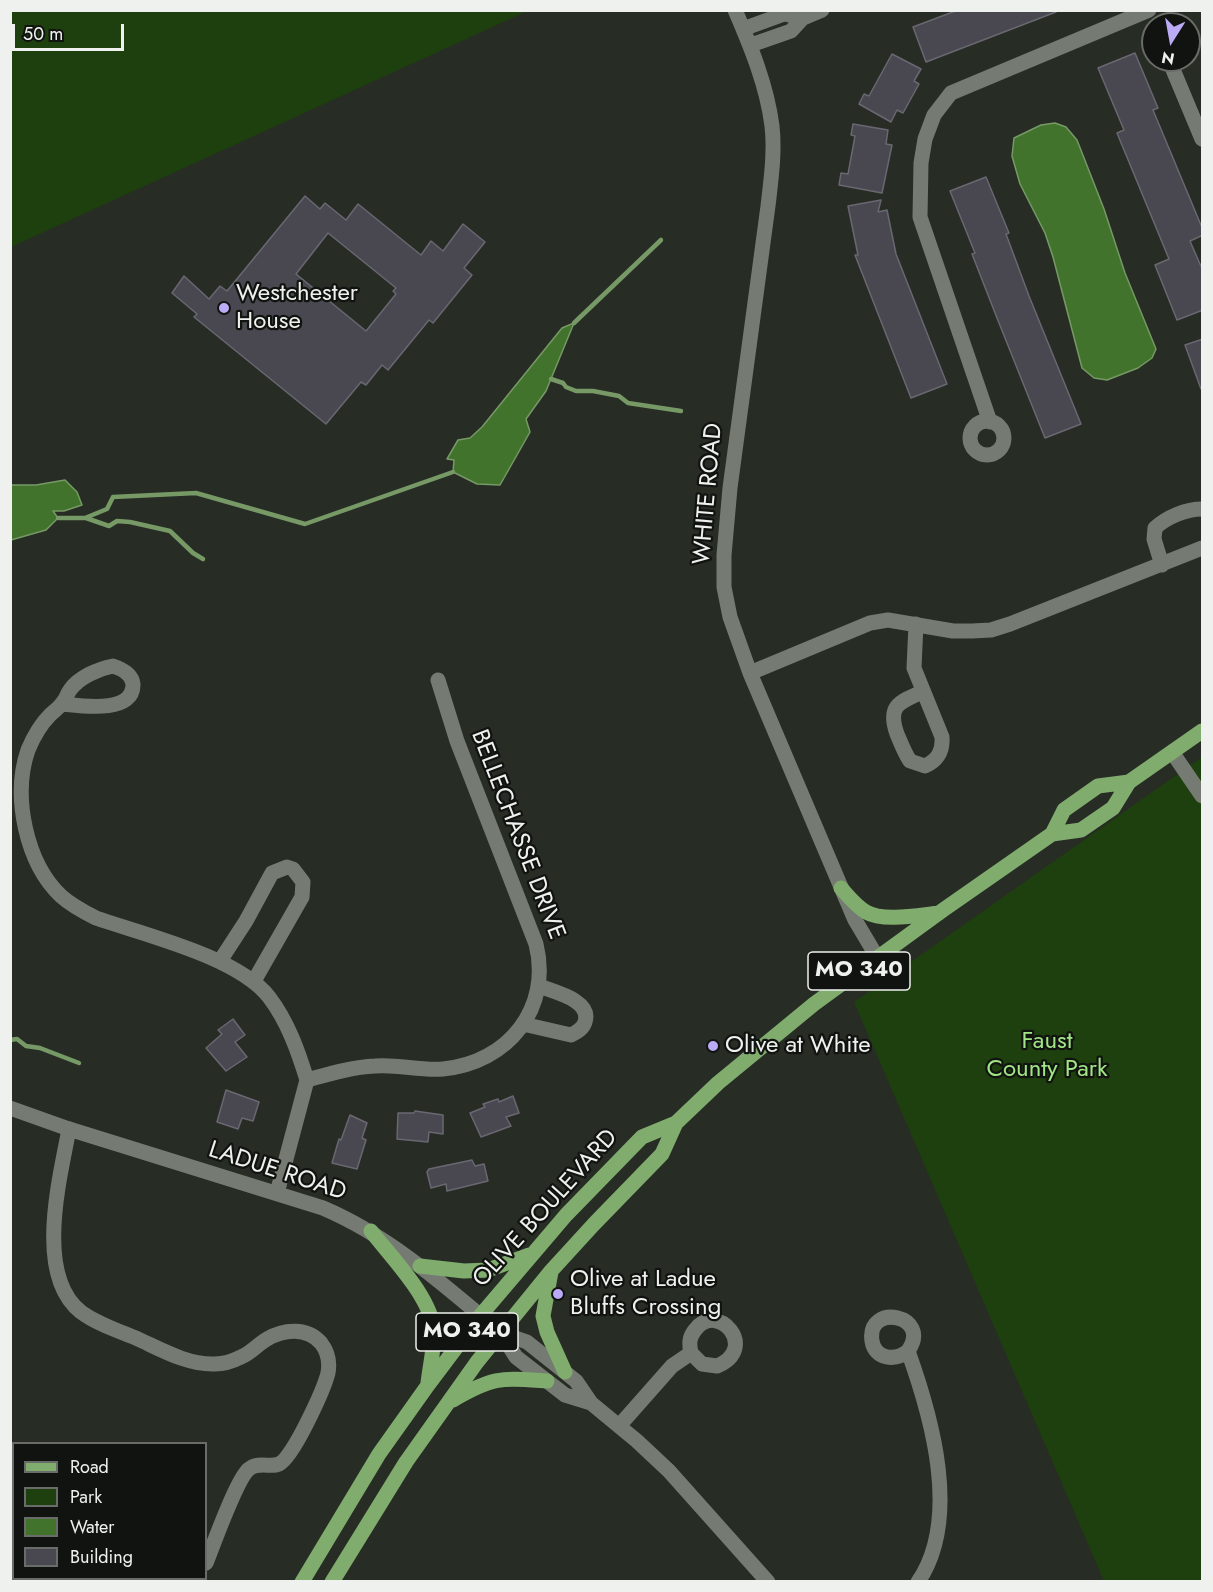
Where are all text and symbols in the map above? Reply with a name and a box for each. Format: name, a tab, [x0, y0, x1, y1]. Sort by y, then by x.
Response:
scale bar	[15, 12, 128, 50]
north arrow	[1141, 12, 1201, 72]
text: 50 m	[23, 21, 63, 47]
text: N	[1159, 46, 1176, 71]
place label: Westchester House	[236, 280, 358, 336]
marker: Westchester House	[217, 301, 231, 315]
street label: WHITE ROAD	[688, 422, 730, 566]
street label: BELLECHASSE DRIVE	[464, 726, 570, 944]
road number: MO 340	[808, 952, 910, 990]
park label: Faust County Park	[986, 1028, 1108, 1084]
place label: Olive at White	[725, 1032, 871, 1060]
marker: Olive at White	[706, 1039, 720, 1053]
street label: OLIVE BOULEVARD	[468, 1124, 624, 1294]
street label: LADUE ROAD	[205, 1136, 349, 1208]
place label: Olive at Ladue Bluffs Crossing	[570, 1266, 721, 1322]
marker: Olive at Ladue Bluffs Crossing	[551, 1287, 565, 1301]
road number: MO 340	[416, 1313, 518, 1351]
legend	[12, 1442, 207, 1580]
text: Road	[70, 1454, 109, 1480]
text: Park	[70, 1484, 102, 1510]
text: Water	[70, 1514, 114, 1540]
text: Building	[70, 1544, 133, 1570]

